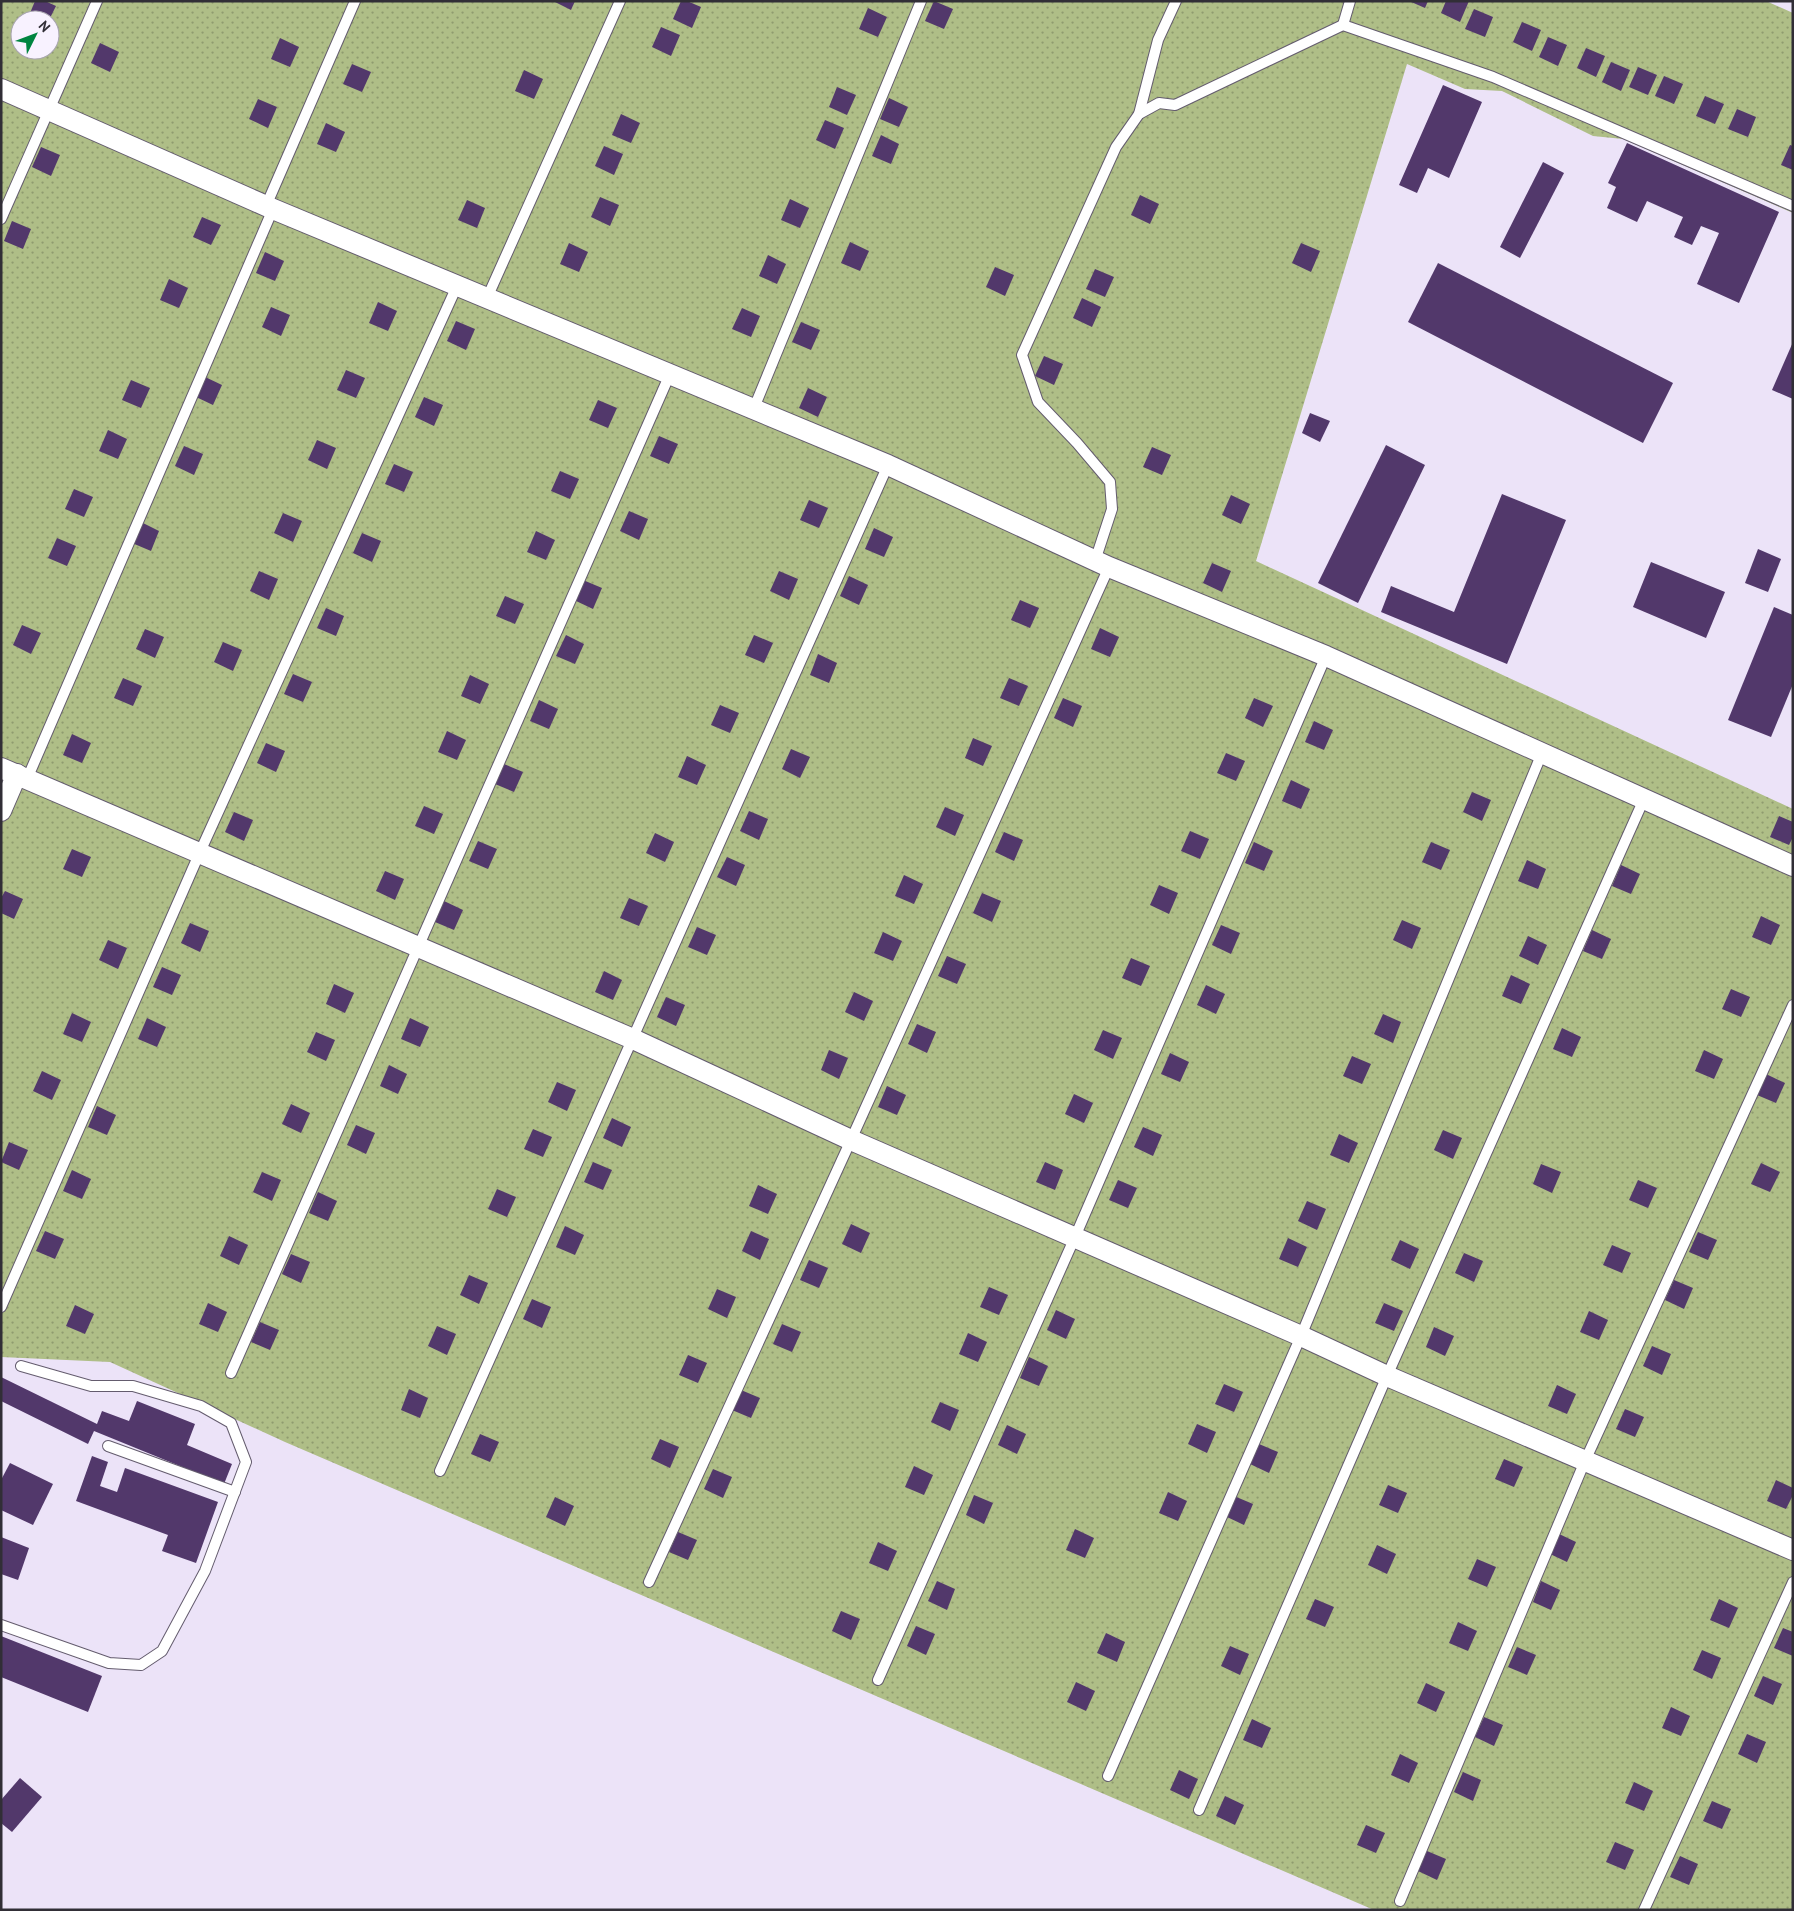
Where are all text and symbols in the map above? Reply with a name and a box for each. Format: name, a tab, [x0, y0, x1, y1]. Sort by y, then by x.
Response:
north arrow	[10, 10, 60, 60]
text: N	[35, 17, 54, 36]

